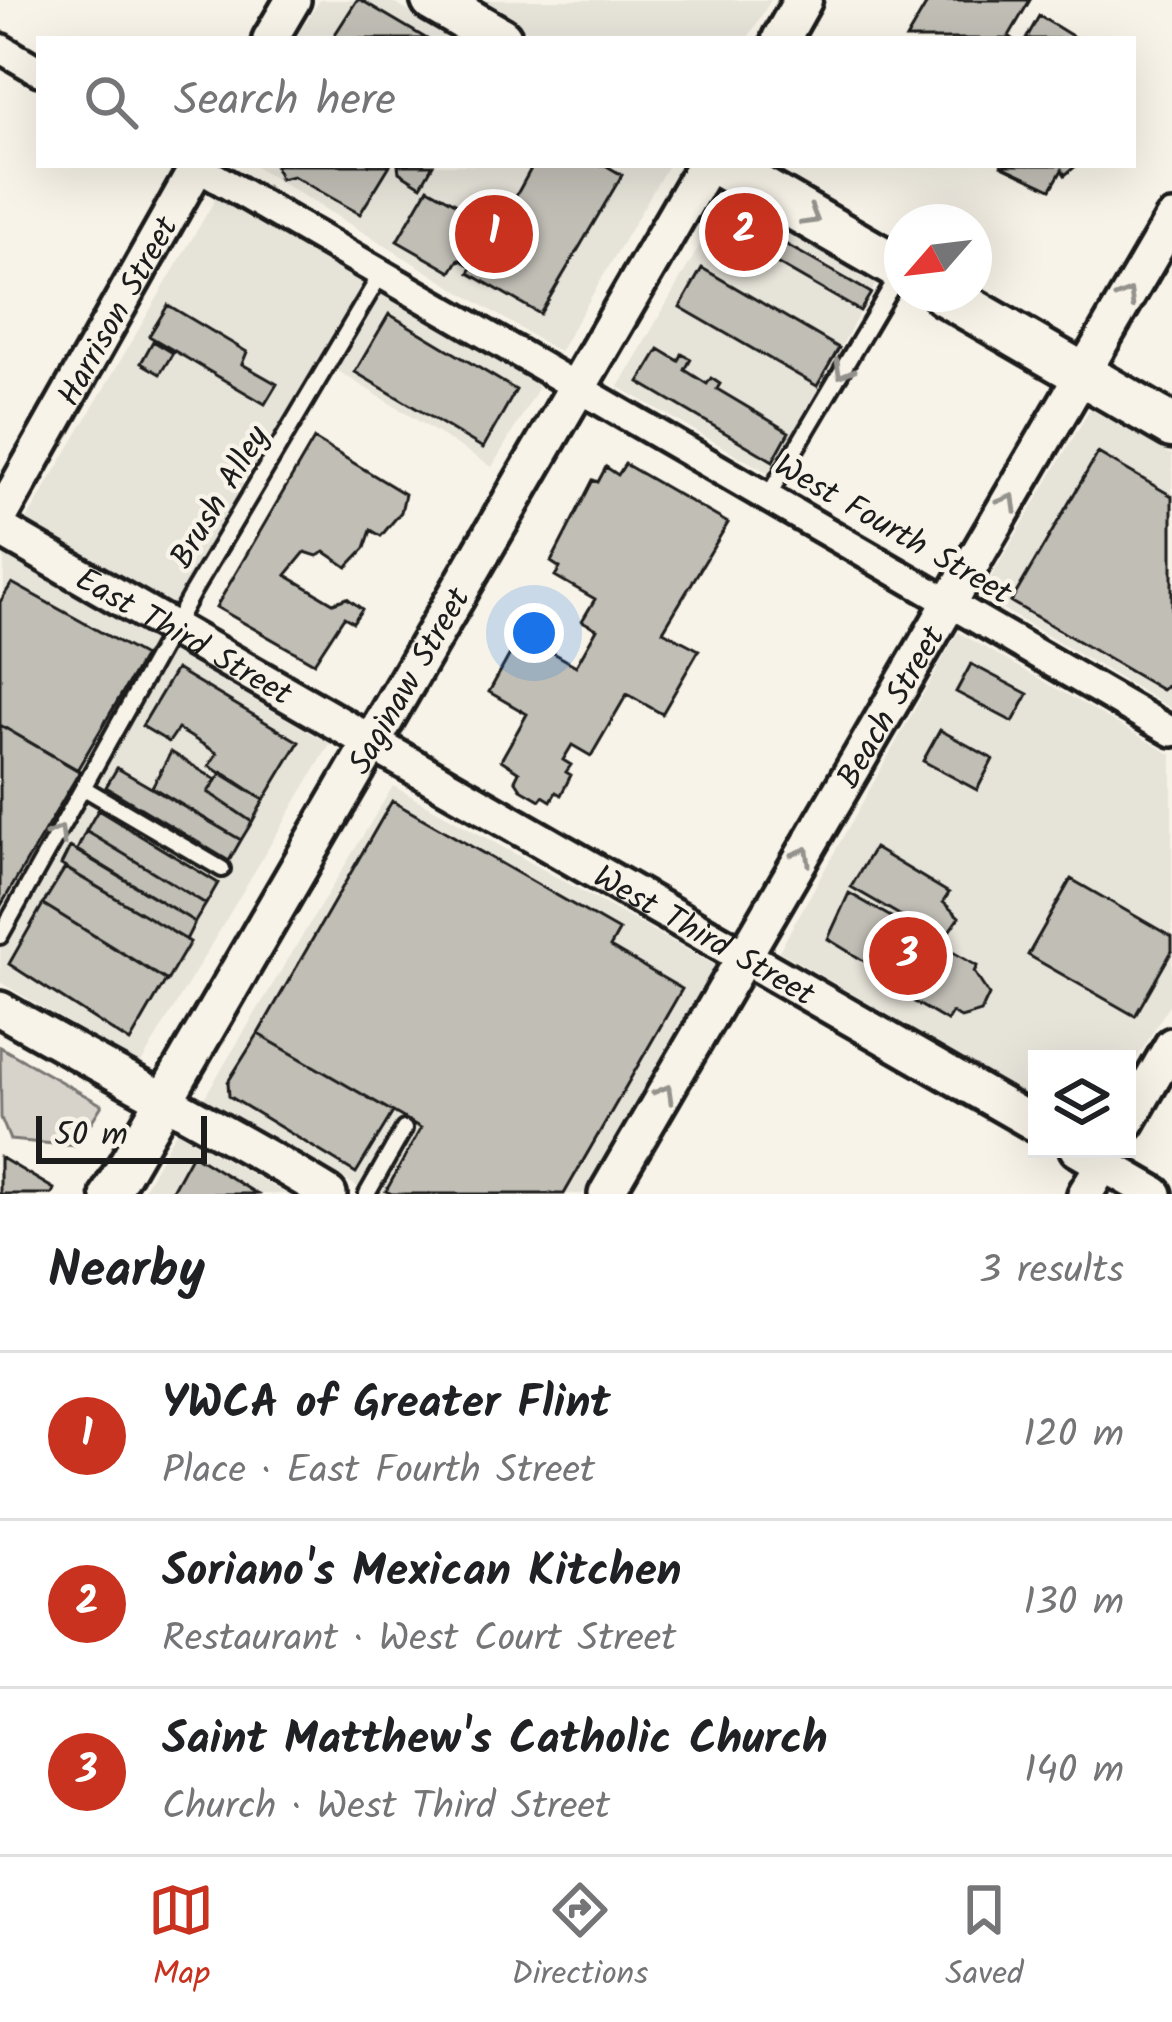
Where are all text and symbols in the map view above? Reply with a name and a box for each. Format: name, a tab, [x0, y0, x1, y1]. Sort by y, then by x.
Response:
search box	[36, 36, 1136, 168]
text: Search here	[174, 66, 396, 138]
icon: search	[78, 69, 144, 135]
pin: 2	[705, 187, 783, 277]
pin: 1	[455, 189, 533, 279]
one-way arrow	[798, 203, 820, 226]
north arrow	[884, 204, 992, 312]
street label: Harrison Street	[44, 206, 195, 417]
one-way arrow	[1113, 288, 1135, 310]
one-way arrow	[834, 358, 857, 379]
street label: Brush Alley	[157, 415, 285, 580]
street label: West Fourth Street	[763, 441, 1022, 621]
one-way arrow	[995, 493, 1018, 514]
street label: East Third Street	[65, 555, 302, 722]
street label: Saginaw Street	[335, 577, 487, 785]
your location	[504, 603, 564, 663]
street label: Beach Street	[824, 616, 961, 800]
one-way arrow	[44, 825, 67, 847]
one-way arrow	[789, 846, 812, 868]
street label: West Third Street	[582, 852, 825, 1023]
pin: 3	[869, 911, 947, 1001]
map controls	[1028, 1050, 1136, 1158]
button: layers	[1028, 1050, 1136, 1158]
one-way arrow	[650, 1084, 673, 1106]
scale bar	[36, 1110, 207, 1163]
text: 50 m	[54, 1110, 128, 1163]
text: Nearby	[48, 1232, 205, 1313]
text: 3 results	[979, 1241, 1124, 1303]
text: YWCA of Greater Flint	[162, 1369, 611, 1441]
text: 1	[81, 1405, 93, 1467]
text: 120 m	[1023, 1405, 1124, 1467]
text: Place · East Fourth Street	[162, 1441, 595, 1503]
text: Soriano's Mexican Kitchen	[162, 1537, 682, 1609]
text: 2	[76, 1573, 98, 1635]
text: 130 m	[1023, 1573, 1124, 1635]
text: Restaurant · West Court Street	[162, 1609, 676, 1671]
text: Saint Matthew's Catholic Church	[162, 1705, 828, 1777]
text: 3	[76, 1741, 98, 1803]
text: 140 m	[1024, 1741, 1124, 1803]
text: Church · West Third Street	[162, 1777, 610, 1839]
tab: Map	[148, 1877, 214, 2002]
tab: Directions	[511, 1877, 648, 2002]
tab: Saved	[945, 1877, 1024, 2002]

